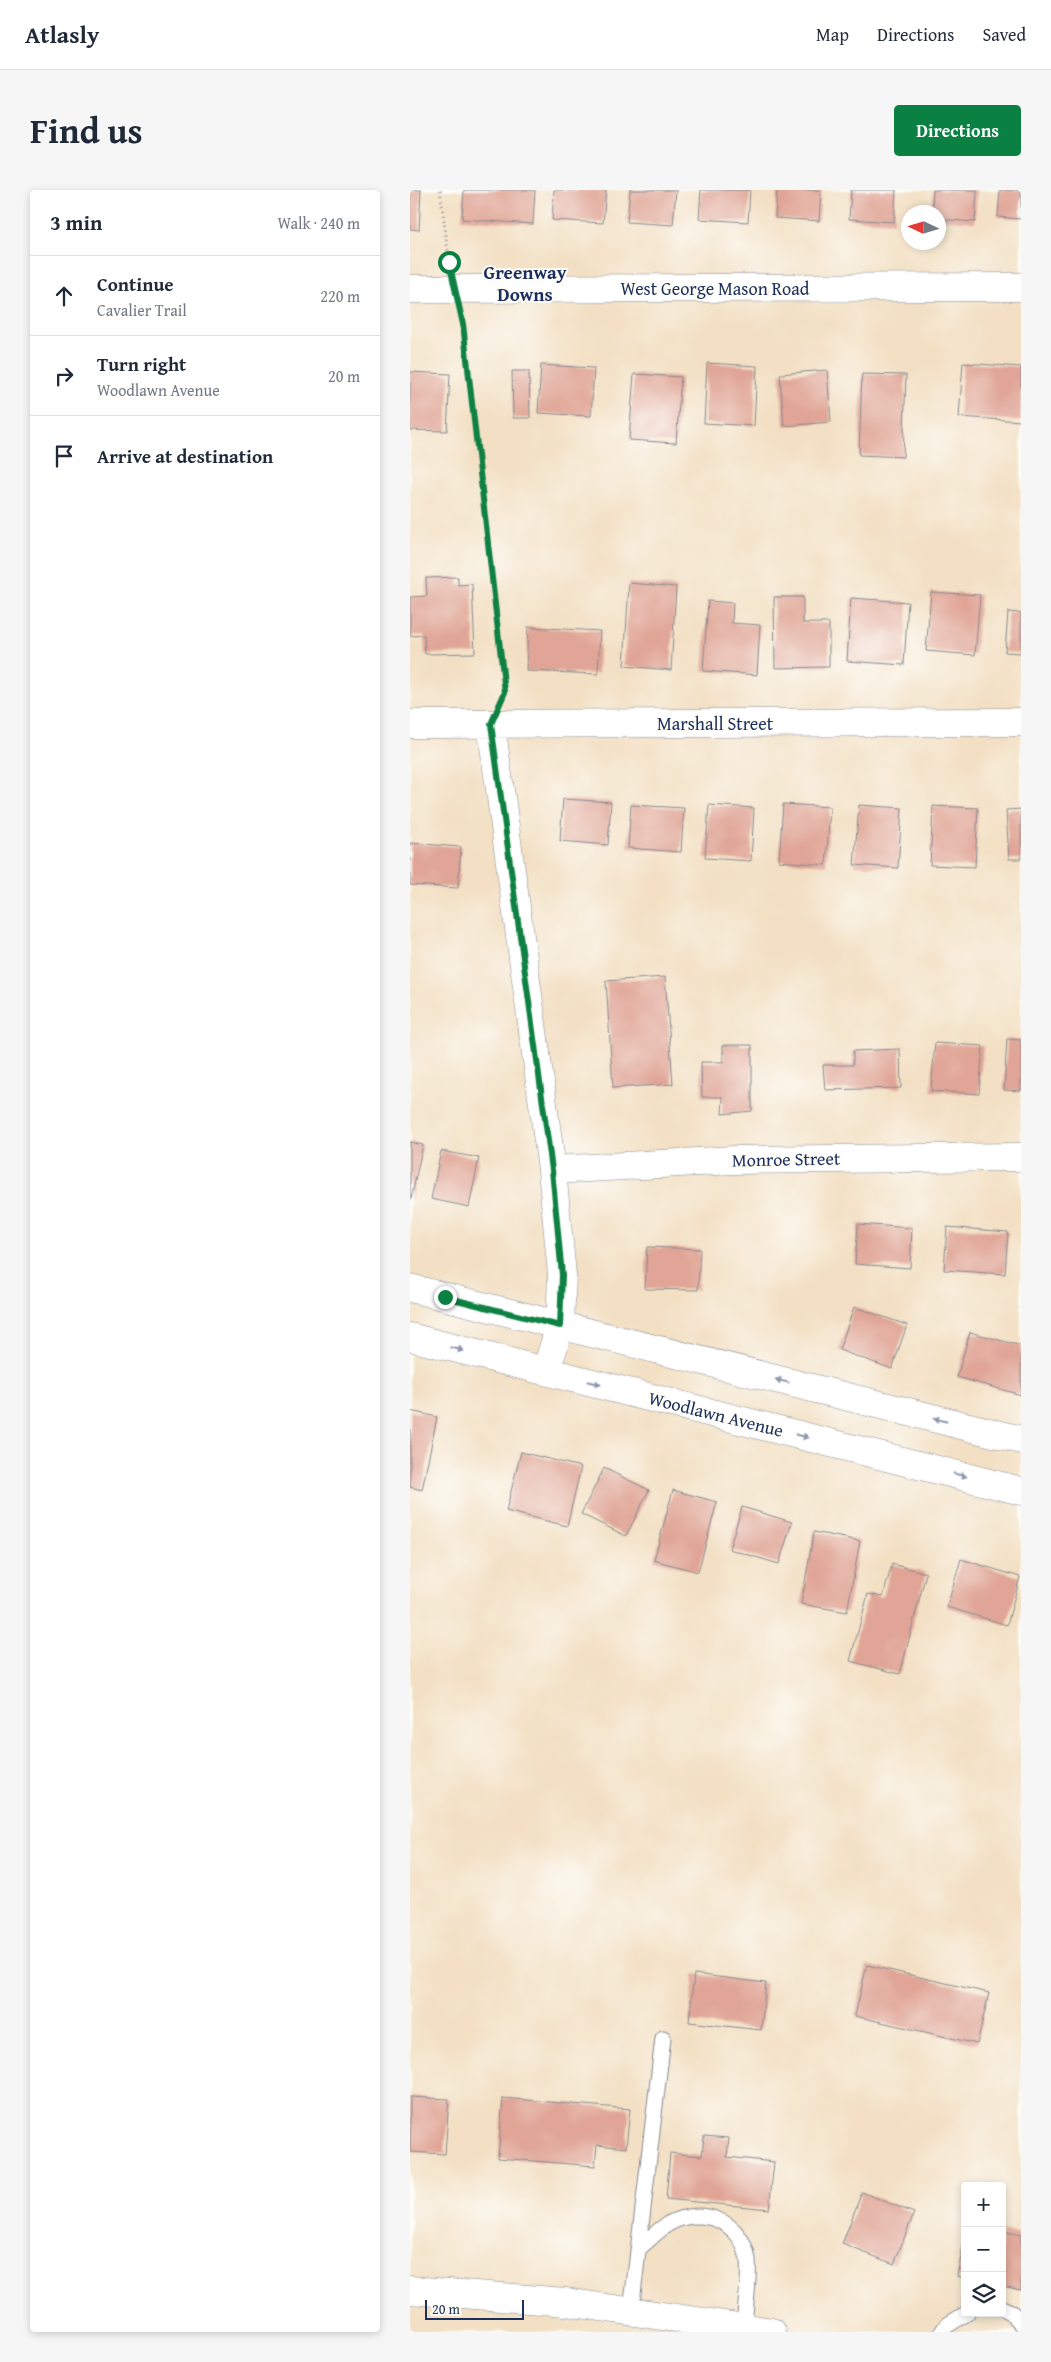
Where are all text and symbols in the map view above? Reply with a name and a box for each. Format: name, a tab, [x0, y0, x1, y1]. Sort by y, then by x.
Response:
text: Atlasly	[25, 17, 99, 52]
text: Map	[816, 21, 849, 48]
text: Directions	[877, 21, 954, 48]
text: Saved	[982, 21, 1026, 48]
text: Find us	[30, 105, 143, 156]
button: Directions	[894, 105, 1021, 156]
north arrow	[901, 205, 946, 250]
text: 3 min	[50, 207, 102, 238]
text: Walk · 240 m	[277, 211, 360, 235]
route start	[438, 251, 461, 274]
district label: Greenway Downs	[484, 258, 567, 308]
text: Continue	[97, 270, 174, 298]
street label: West George Mason Road	[621, 275, 810, 302]
icon: ahead	[50, 282, 78, 310]
text: 220 m	[320, 284, 360, 308]
text: Cavalier Trail	[97, 298, 187, 322]
text: Turn right	[97, 350, 186, 378]
icon: right	[50, 362, 78, 390]
text: 20 m	[328, 364, 360, 388]
text: Woodlawn Avenue	[97, 378, 220, 402]
icon: arrive	[50, 442, 78, 470]
text: Arrive at destination	[97, 442, 273, 470]
street label: Marshall Street	[657, 710, 774, 737]
street label: Monroe Street	[732, 1145, 841, 1173]
route end	[434, 1286, 457, 1309]
one-way arrow	[450, 1345, 465, 1353]
one-way arrow	[774, 1377, 789, 1385]
one-way arrow	[586, 1379, 601, 1387]
street label: Woodlawn Avenue	[646, 1384, 786, 1444]
one-way arrow	[932, 1416, 947, 1424]
one-way arrow	[795, 1432, 810, 1440]
one-way arrow	[952, 1472, 967, 1480]
map controls	[961, 2182, 1006, 2317]
button: +	[961, 2182, 1006, 2227]
button: −	[961, 2227, 1006, 2272]
button: layers	[961, 2272, 1006, 2317]
scale bar	[425, 2297, 524, 2320]
text: 20 m	[432, 2299, 460, 2319]

